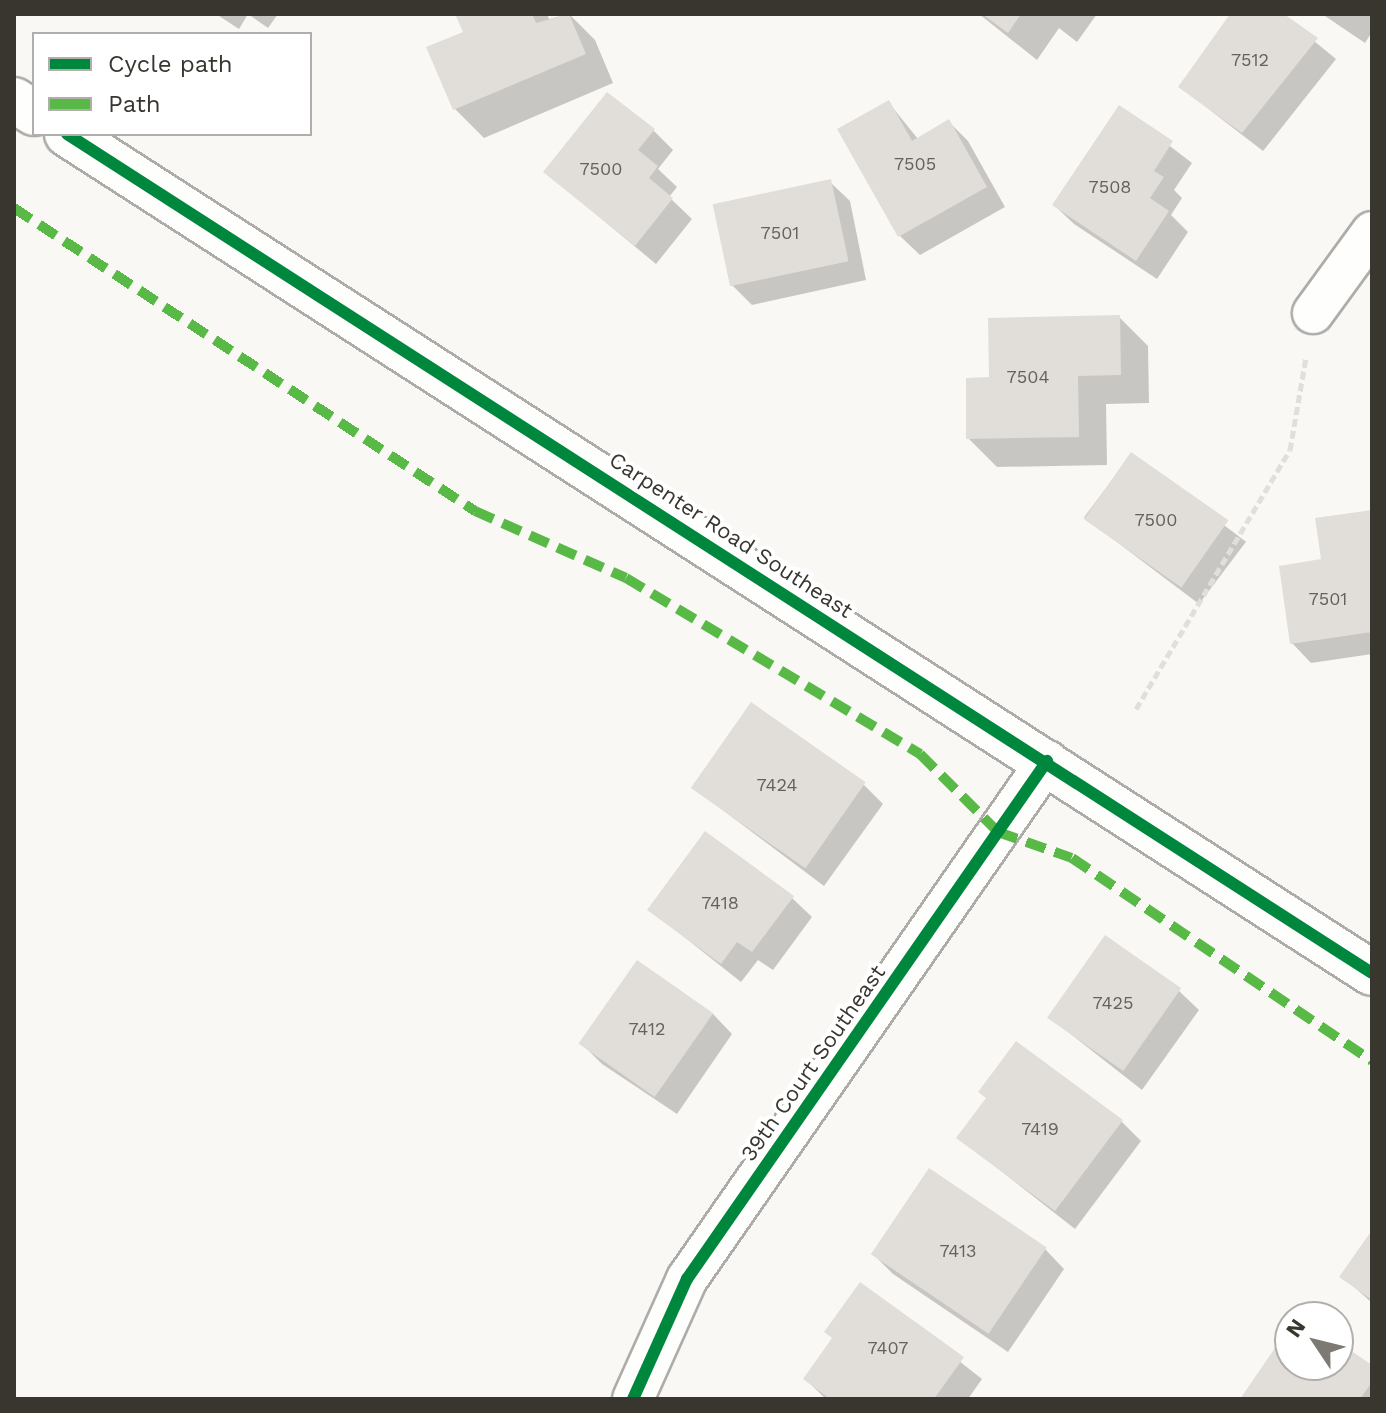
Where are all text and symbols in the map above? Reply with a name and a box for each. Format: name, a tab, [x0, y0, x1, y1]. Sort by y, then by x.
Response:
legend	[32, 32, 312, 136]
house number: 7512	[1231, 49, 1269, 71]
text: Cycle path	[108, 50, 233, 78]
text: Path	[108, 90, 161, 118]
house number: 7505	[894, 153, 936, 175]
house number: 7500	[580, 158, 622, 180]
house number: 7508	[1089, 176, 1131, 198]
house number: 7501	[761, 222, 799, 244]
house number: 7504	[1007, 366, 1049, 388]
street label: Carpenter Road Southeast	[604, 446, 858, 624]
house number: 7500	[1135, 509, 1177, 531]
house number: 7501	[1309, 588, 1347, 610]
house number: 7424	[757, 774, 797, 796]
house number: 7418	[701, 892, 739, 914]
street label: 39th Court Southeast	[735, 960, 891, 1166]
house number: 7425	[1093, 992, 1133, 1014]
house number: 7412	[628, 1018, 666, 1040]
house number: 7419	[1021, 1118, 1059, 1140]
house number: 7413	[939, 1240, 977, 1262]
north arrow	[1274, 1301, 1354, 1381]
text: N	[1281, 1314, 1310, 1342]
house number: 7407	[868, 1337, 908, 1359]

